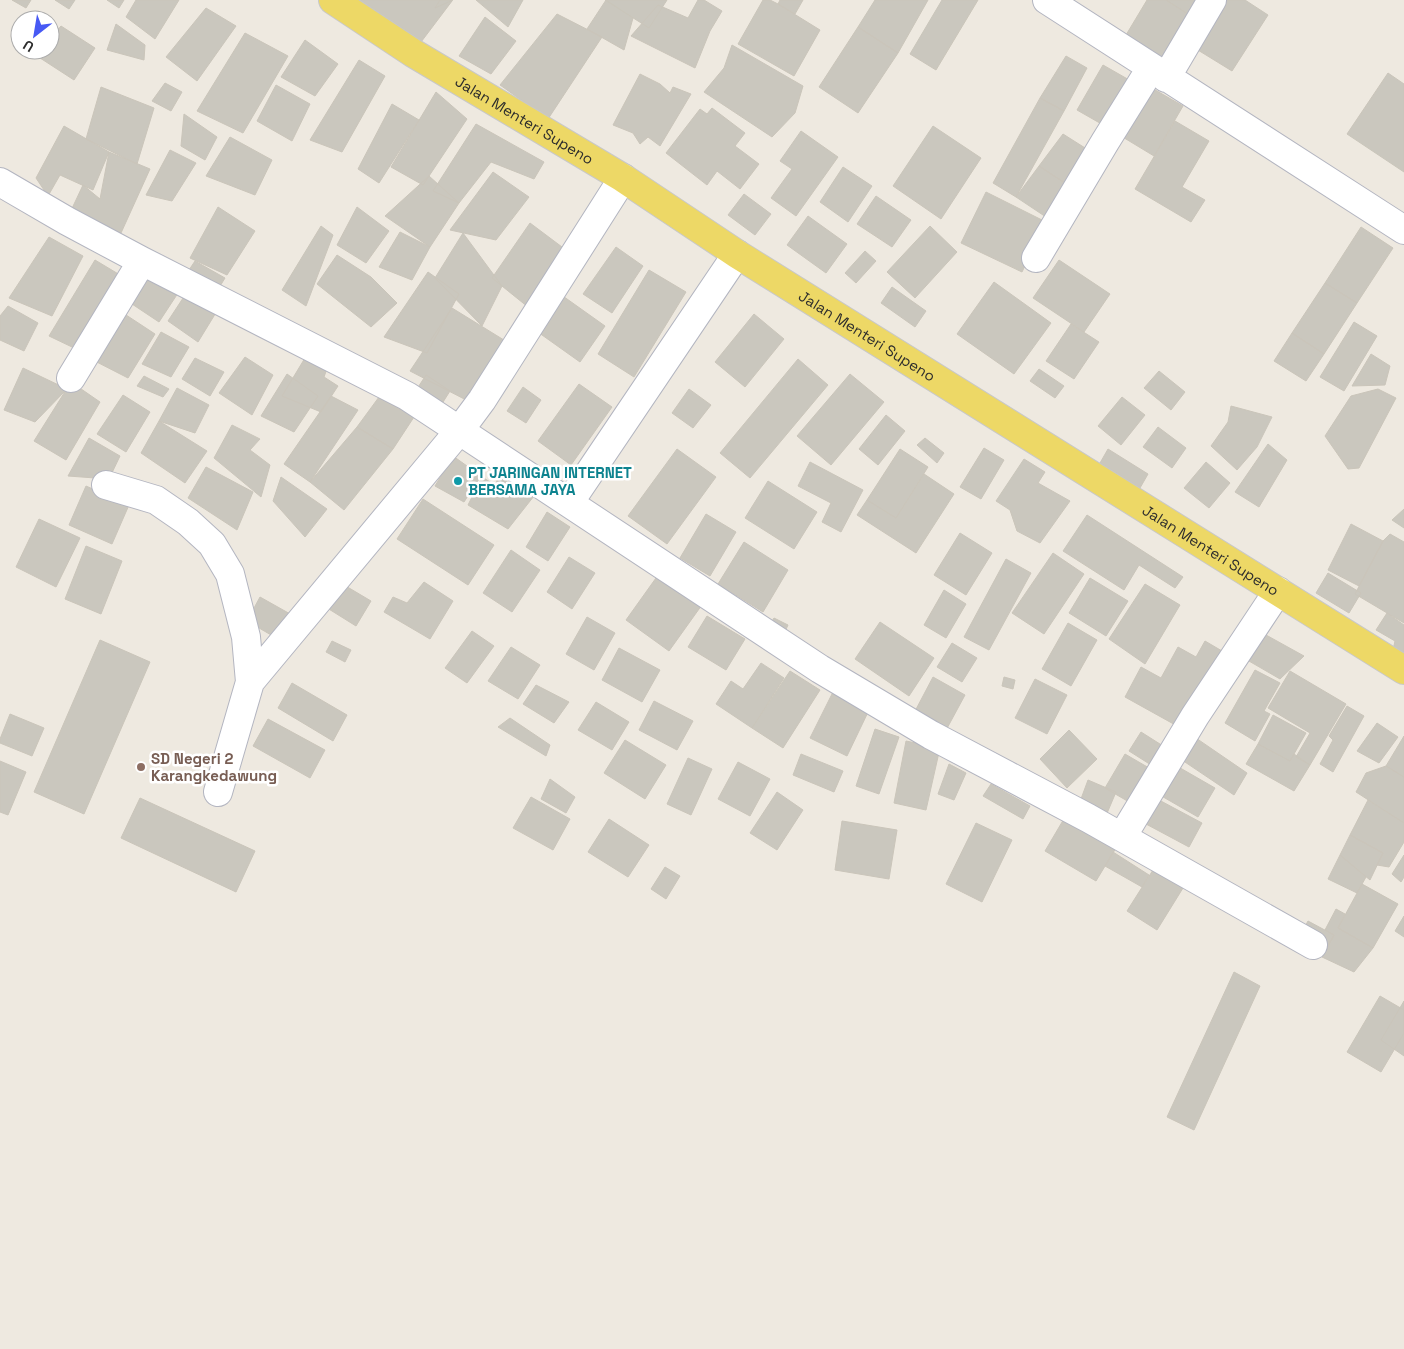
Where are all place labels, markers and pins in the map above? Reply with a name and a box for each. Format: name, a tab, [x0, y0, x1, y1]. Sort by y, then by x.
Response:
place label: PT JARINGAN INTERNET BERSAMA JAYA	[468, 463, 632, 499]
marker: PT JARINGAN INTERNET BERSAMA JAYA	[452, 475, 464, 487]
place label: SD Negeri 2 Karangkedawung	[151, 749, 277, 785]
marker: SD Negeri 2 Karangkedawung	[135, 761, 147, 773]

